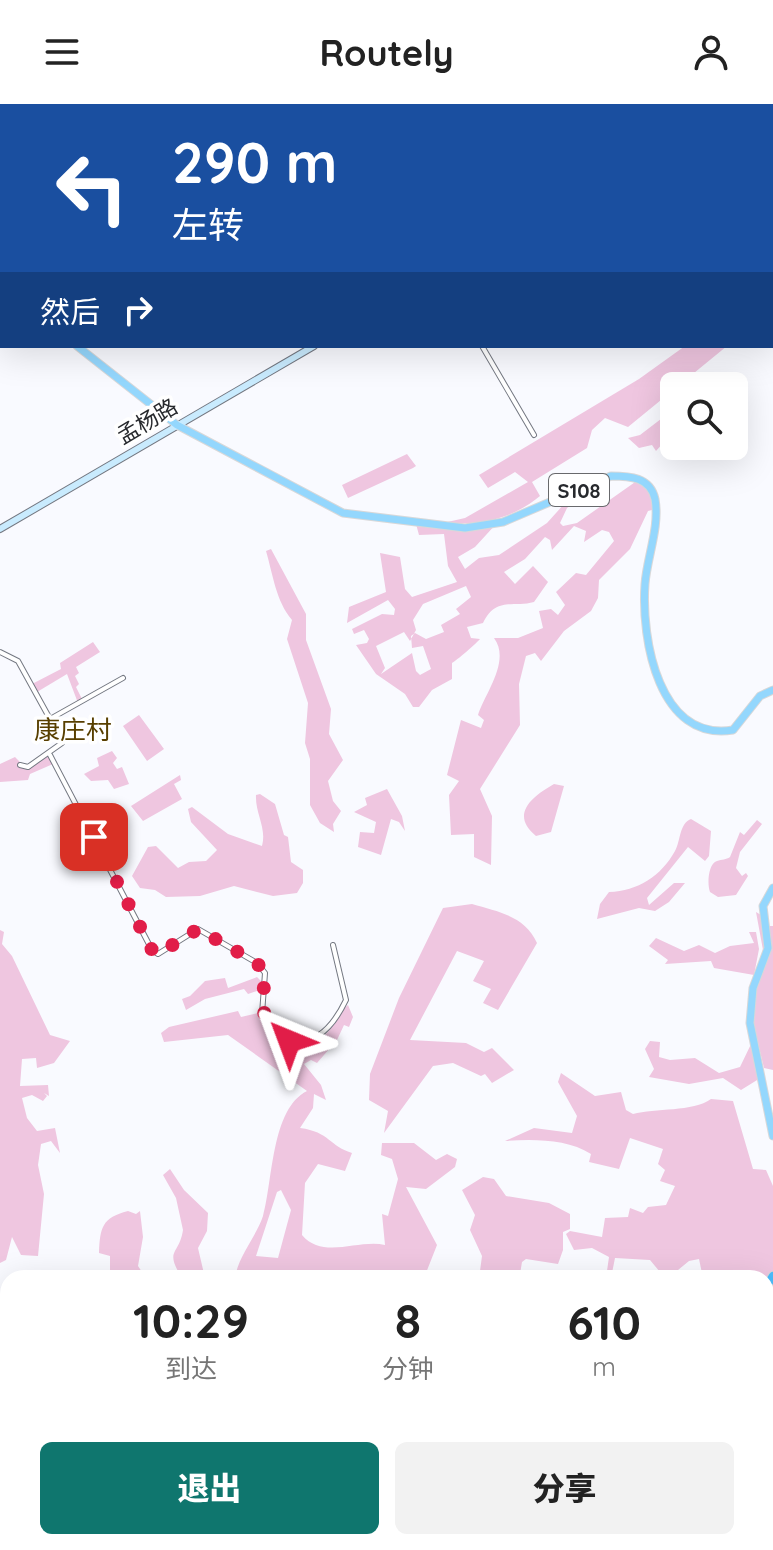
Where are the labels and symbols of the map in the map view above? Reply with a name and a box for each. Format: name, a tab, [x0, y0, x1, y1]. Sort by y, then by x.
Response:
street label: 孟杨路	[111, 392, 183, 450]
road number: S108	[549, 474, 609, 506]
district label: 康庄村	[34, 713, 112, 746]
pin	[60, 803, 128, 871]
position arrow	[247, 999, 331, 1083]

